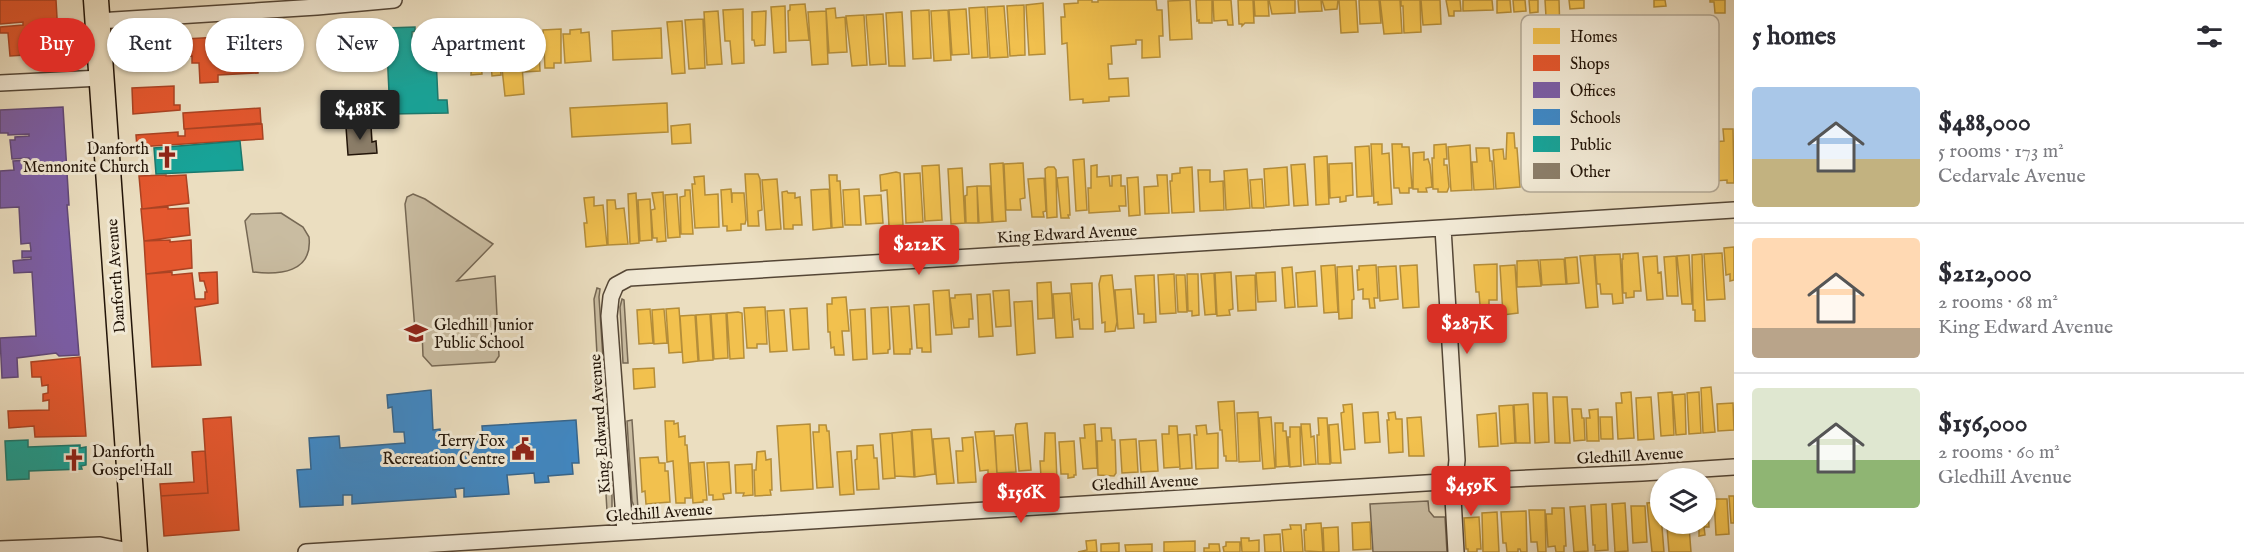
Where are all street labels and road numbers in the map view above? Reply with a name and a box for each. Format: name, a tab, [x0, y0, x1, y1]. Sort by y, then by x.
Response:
street label: Danforth Avenue	[103, 218, 131, 334]
street label: King Edward Avenue	[997, 221, 1138, 249]
street label: King Edward Avenue	[586, 353, 616, 494]
street label: Gledhill Avenue	[1576, 444, 1684, 470]
street label: Gledhill Avenue	[1091, 471, 1199, 497]
street label: Gledhill Avenue	[605, 500, 713, 528]

